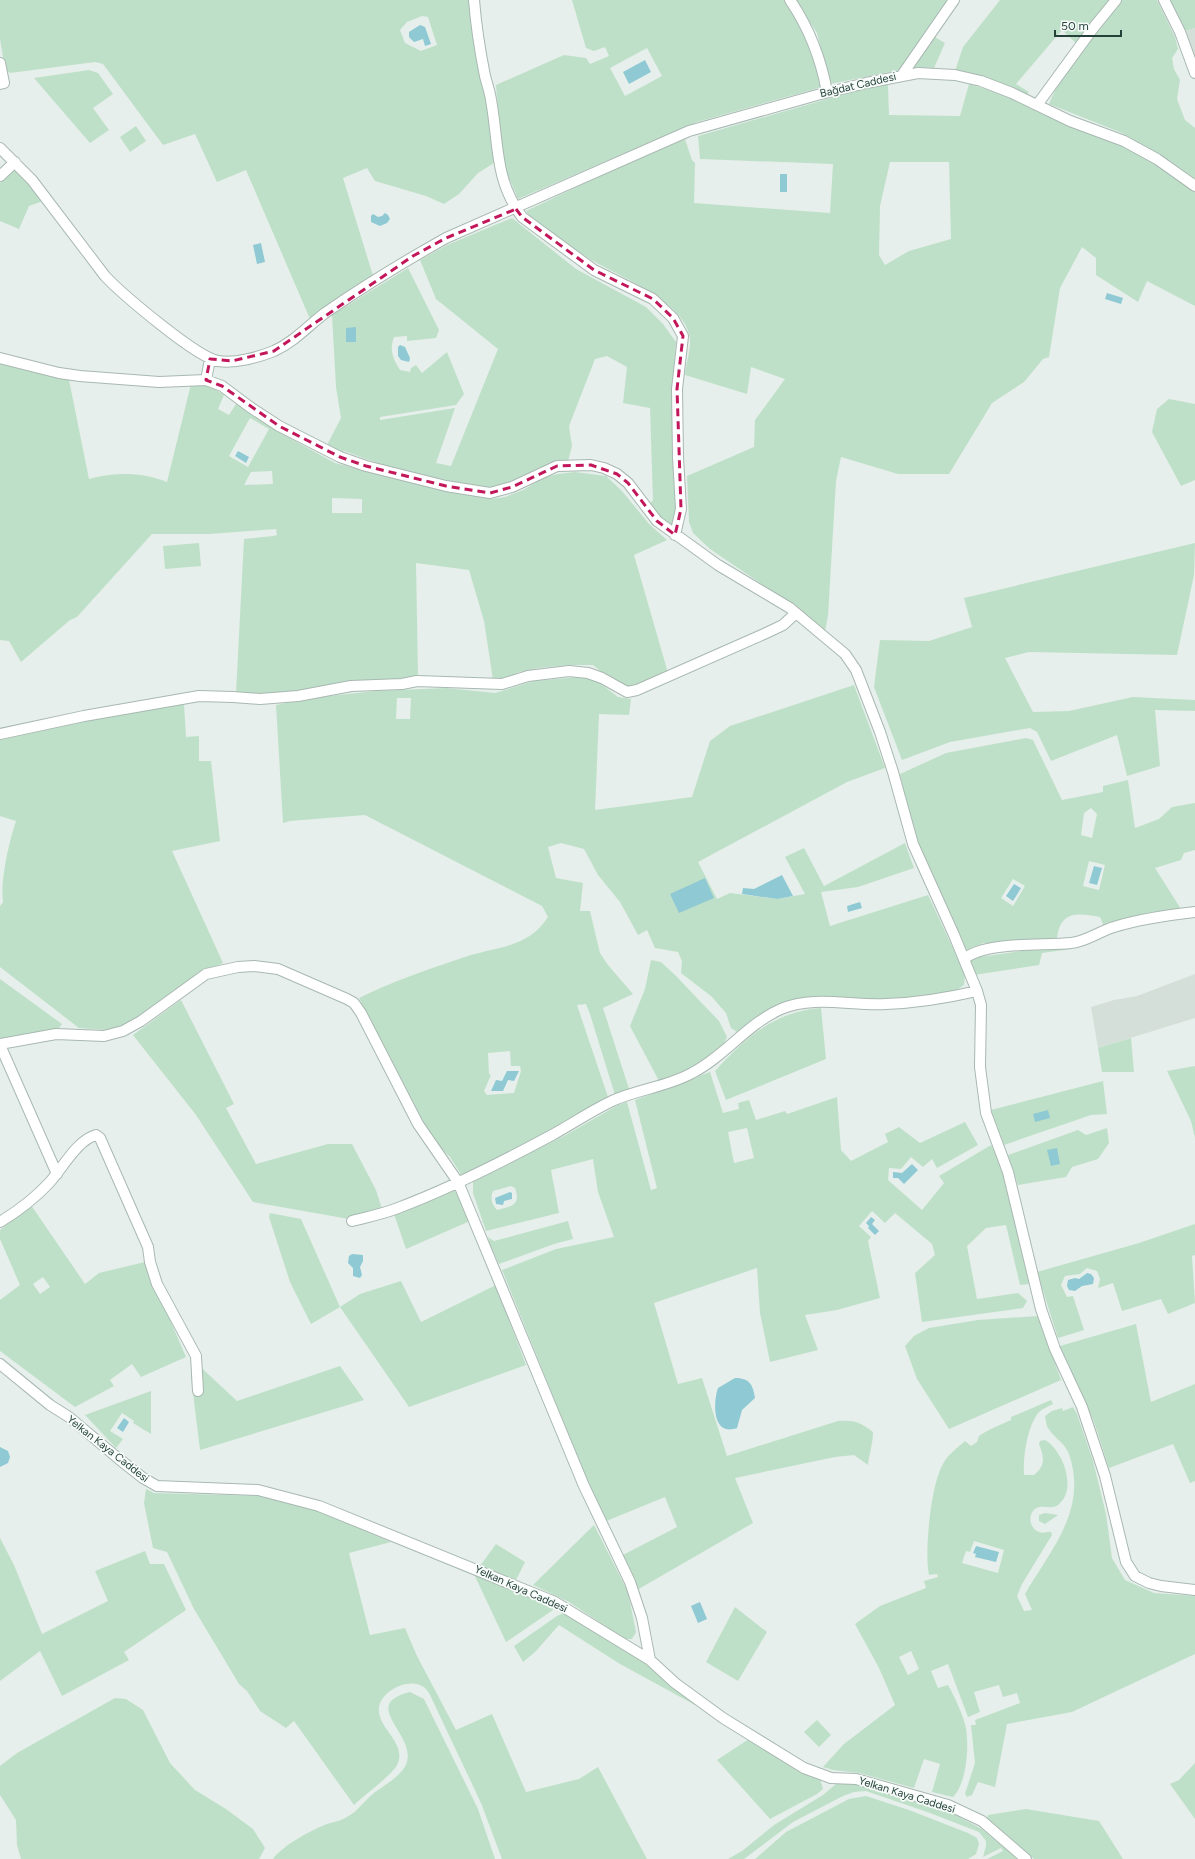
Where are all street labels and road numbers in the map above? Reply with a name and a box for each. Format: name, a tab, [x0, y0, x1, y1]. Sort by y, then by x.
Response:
street label: Bağdat Caddesi	[819, 70, 897, 100]
street label: Yelkan Kaya Caddesi	[64, 1413, 152, 1485]
street label: Yelkan Kaya Caddesi	[473, 1563, 569, 1615]
street label: Yelkan Kaya Caddesi	[857, 1774, 957, 1816]

